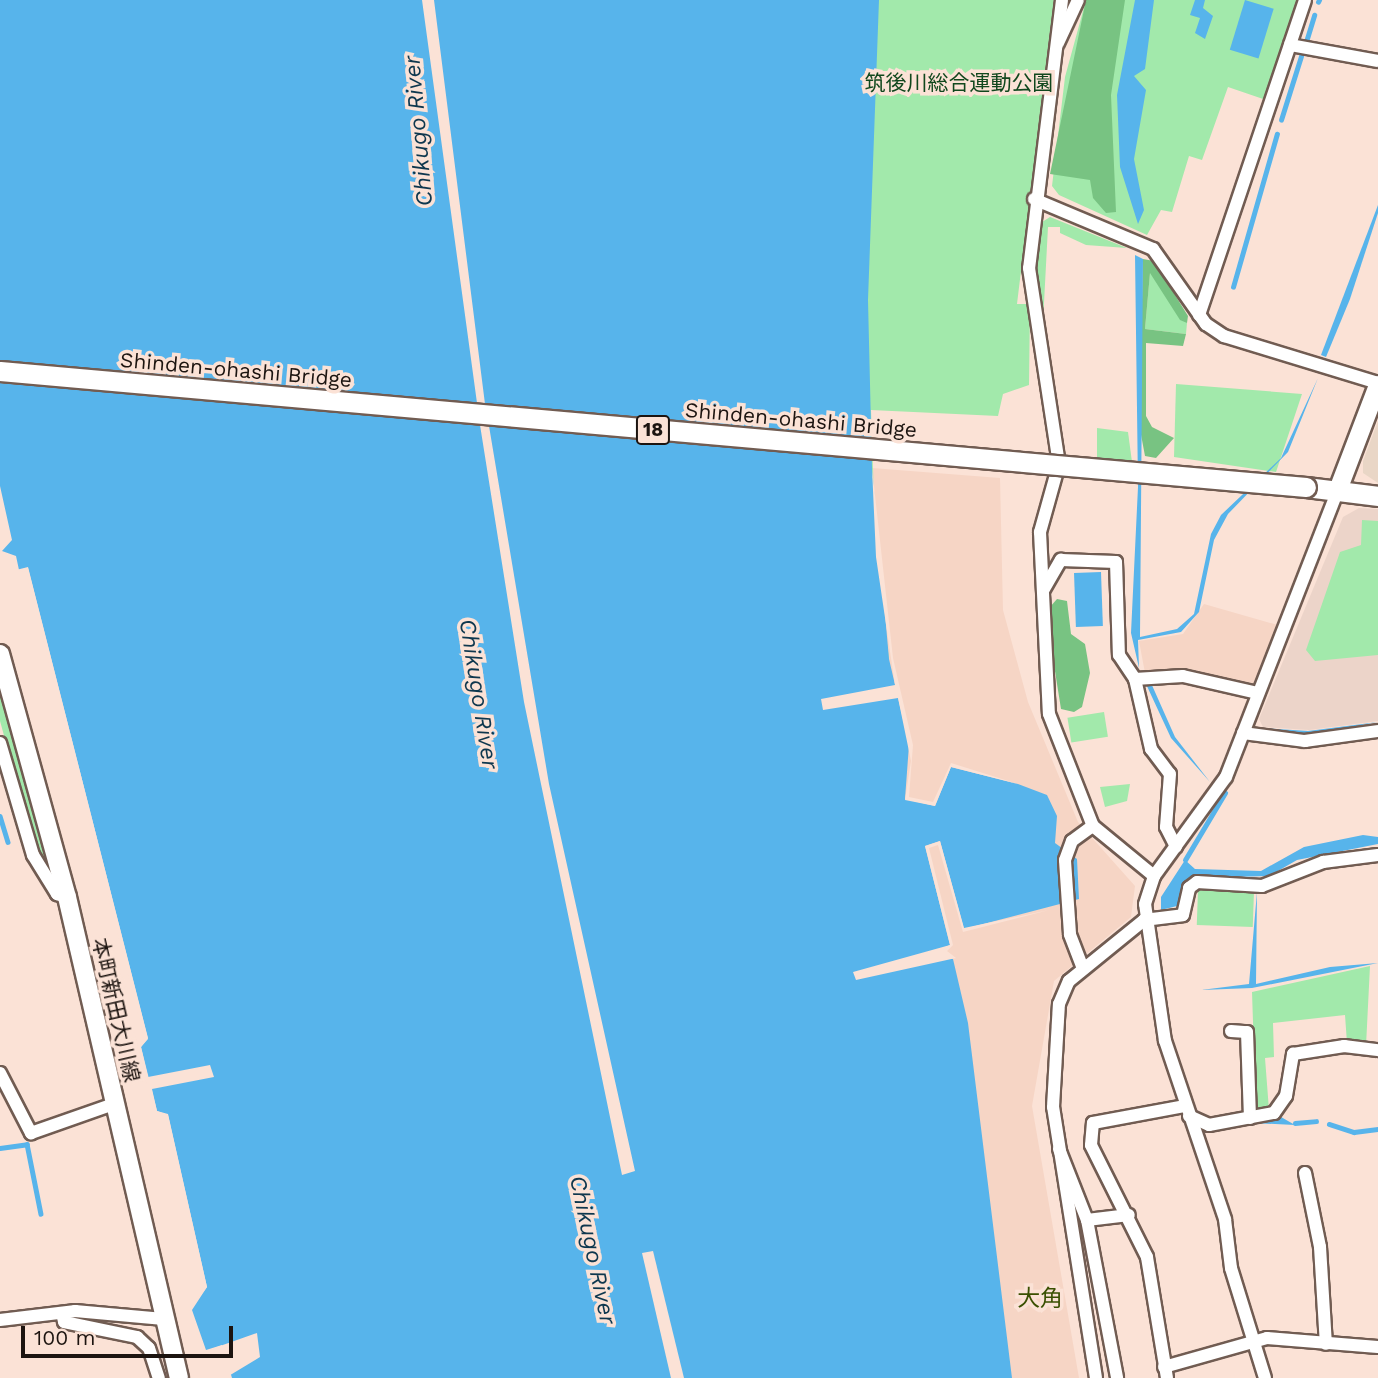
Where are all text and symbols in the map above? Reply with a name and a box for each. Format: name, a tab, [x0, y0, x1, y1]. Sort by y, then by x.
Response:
water label: Chikugo River	[399, 54, 439, 208]
park label: 筑後川総合運動公園	[865, 70, 1053, 96]
street label: Shinden-ohashi Bridge	[119, 347, 353, 393]
street label: Shinden-ohashi Bridge	[684, 397, 918, 443]
road number: 18	[636, 414, 670, 446]
water label: Chikugo River	[453, 617, 503, 771]
street label: 本町新田大川線	[87, 936, 145, 1084]
water label: Chikugo River	[563, 1173, 621, 1327]
district label: 大角	[1017, 1285, 1063, 1313]
scale bar	[24, 1312, 236, 1356]
text: 100 m	[34, 1325, 96, 1350]

